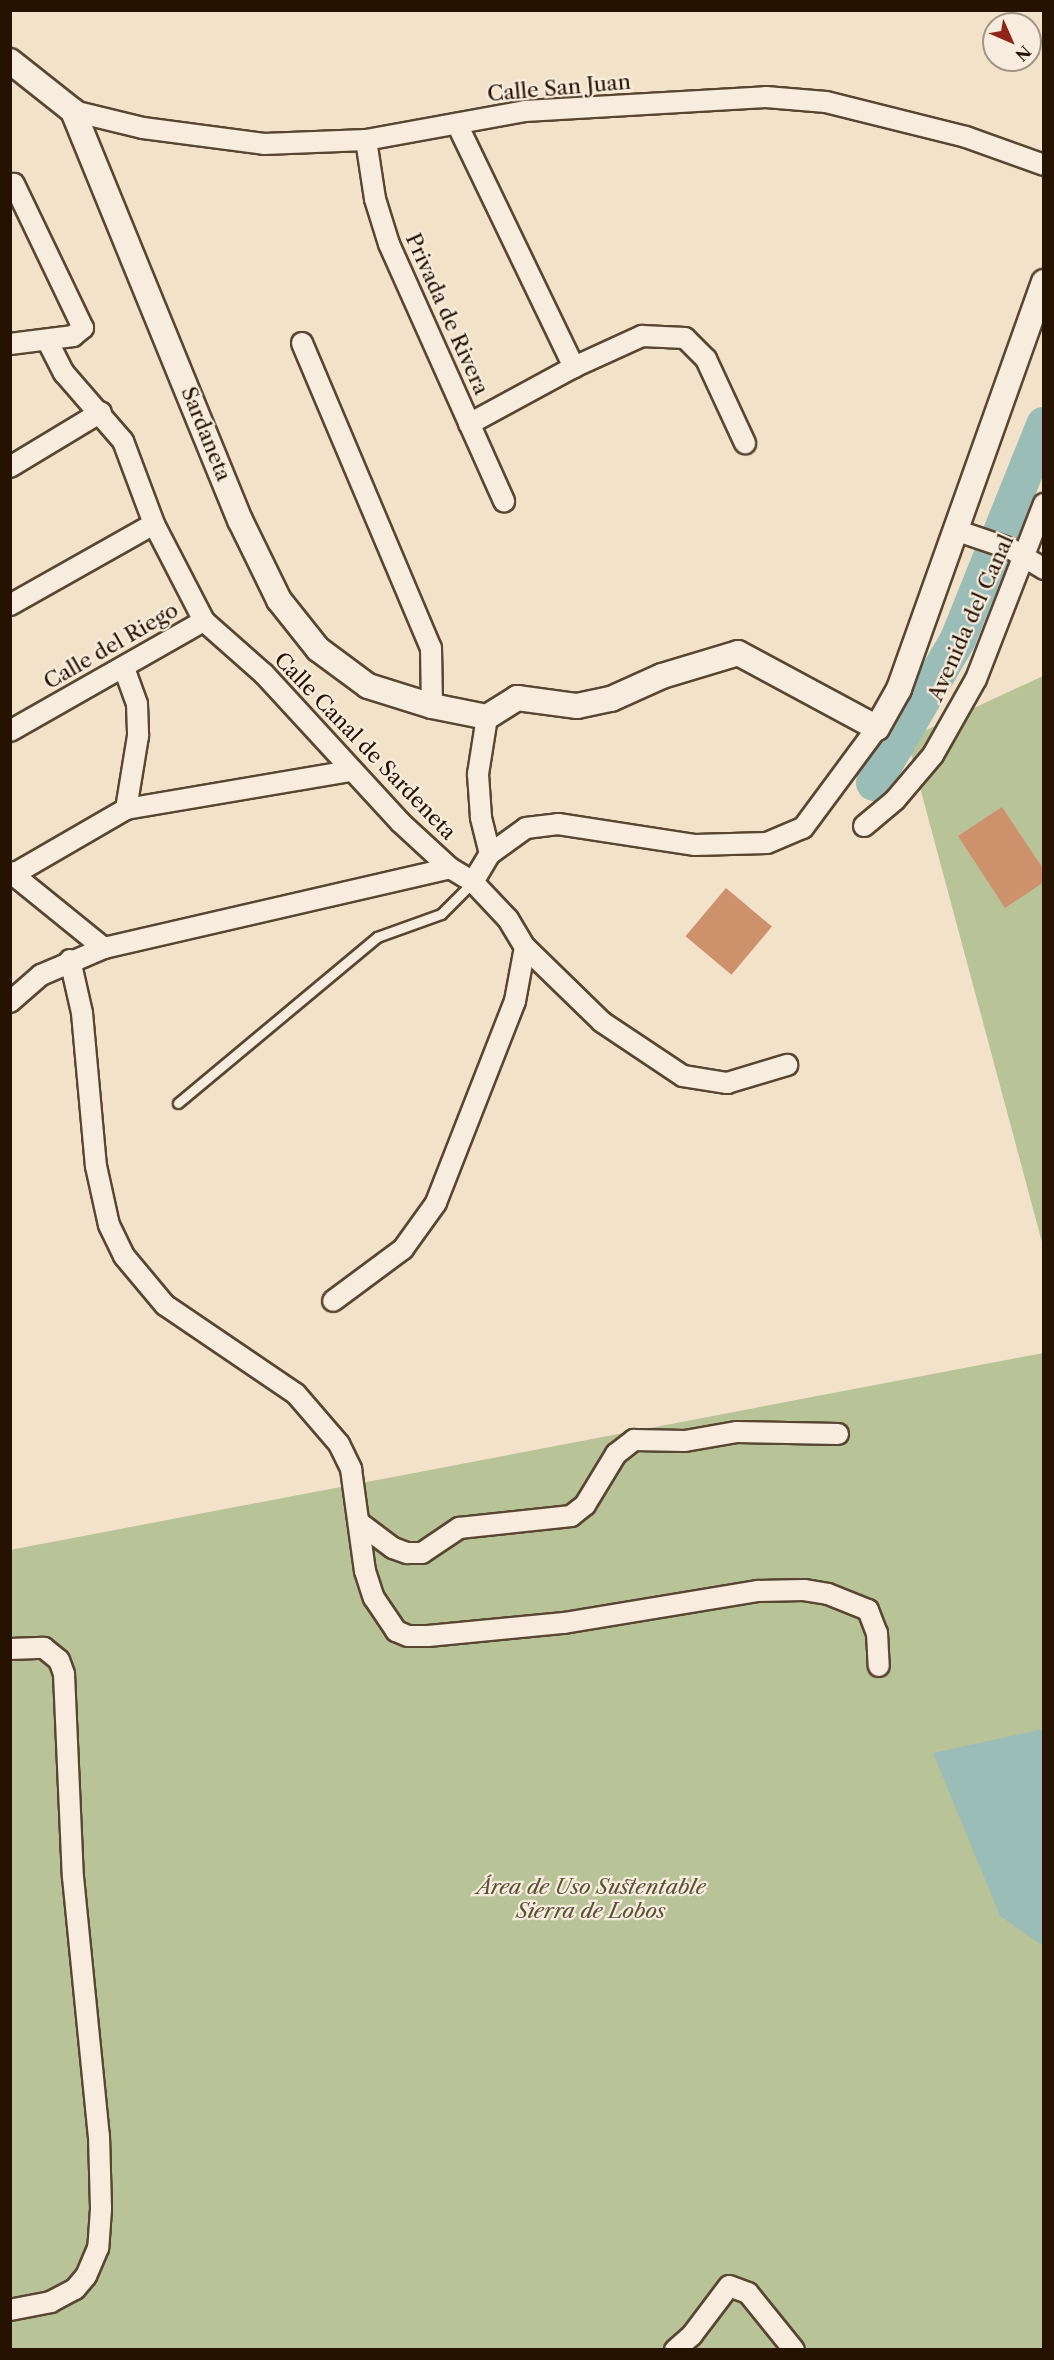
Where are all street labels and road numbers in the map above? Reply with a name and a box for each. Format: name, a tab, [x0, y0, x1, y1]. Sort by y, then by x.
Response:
street label: Calle San Juan	[486, 69, 632, 107]
street label: Privada de Rivera	[400, 229, 494, 399]
street label: Sardaneta	[176, 383, 236, 485]
street label: Avenida del Canal	[923, 531, 1019, 705]
street label: Calle del Riego	[39, 597, 183, 695]
street label: Calle Canal de Sardeneta	[269, 647, 461, 845]

